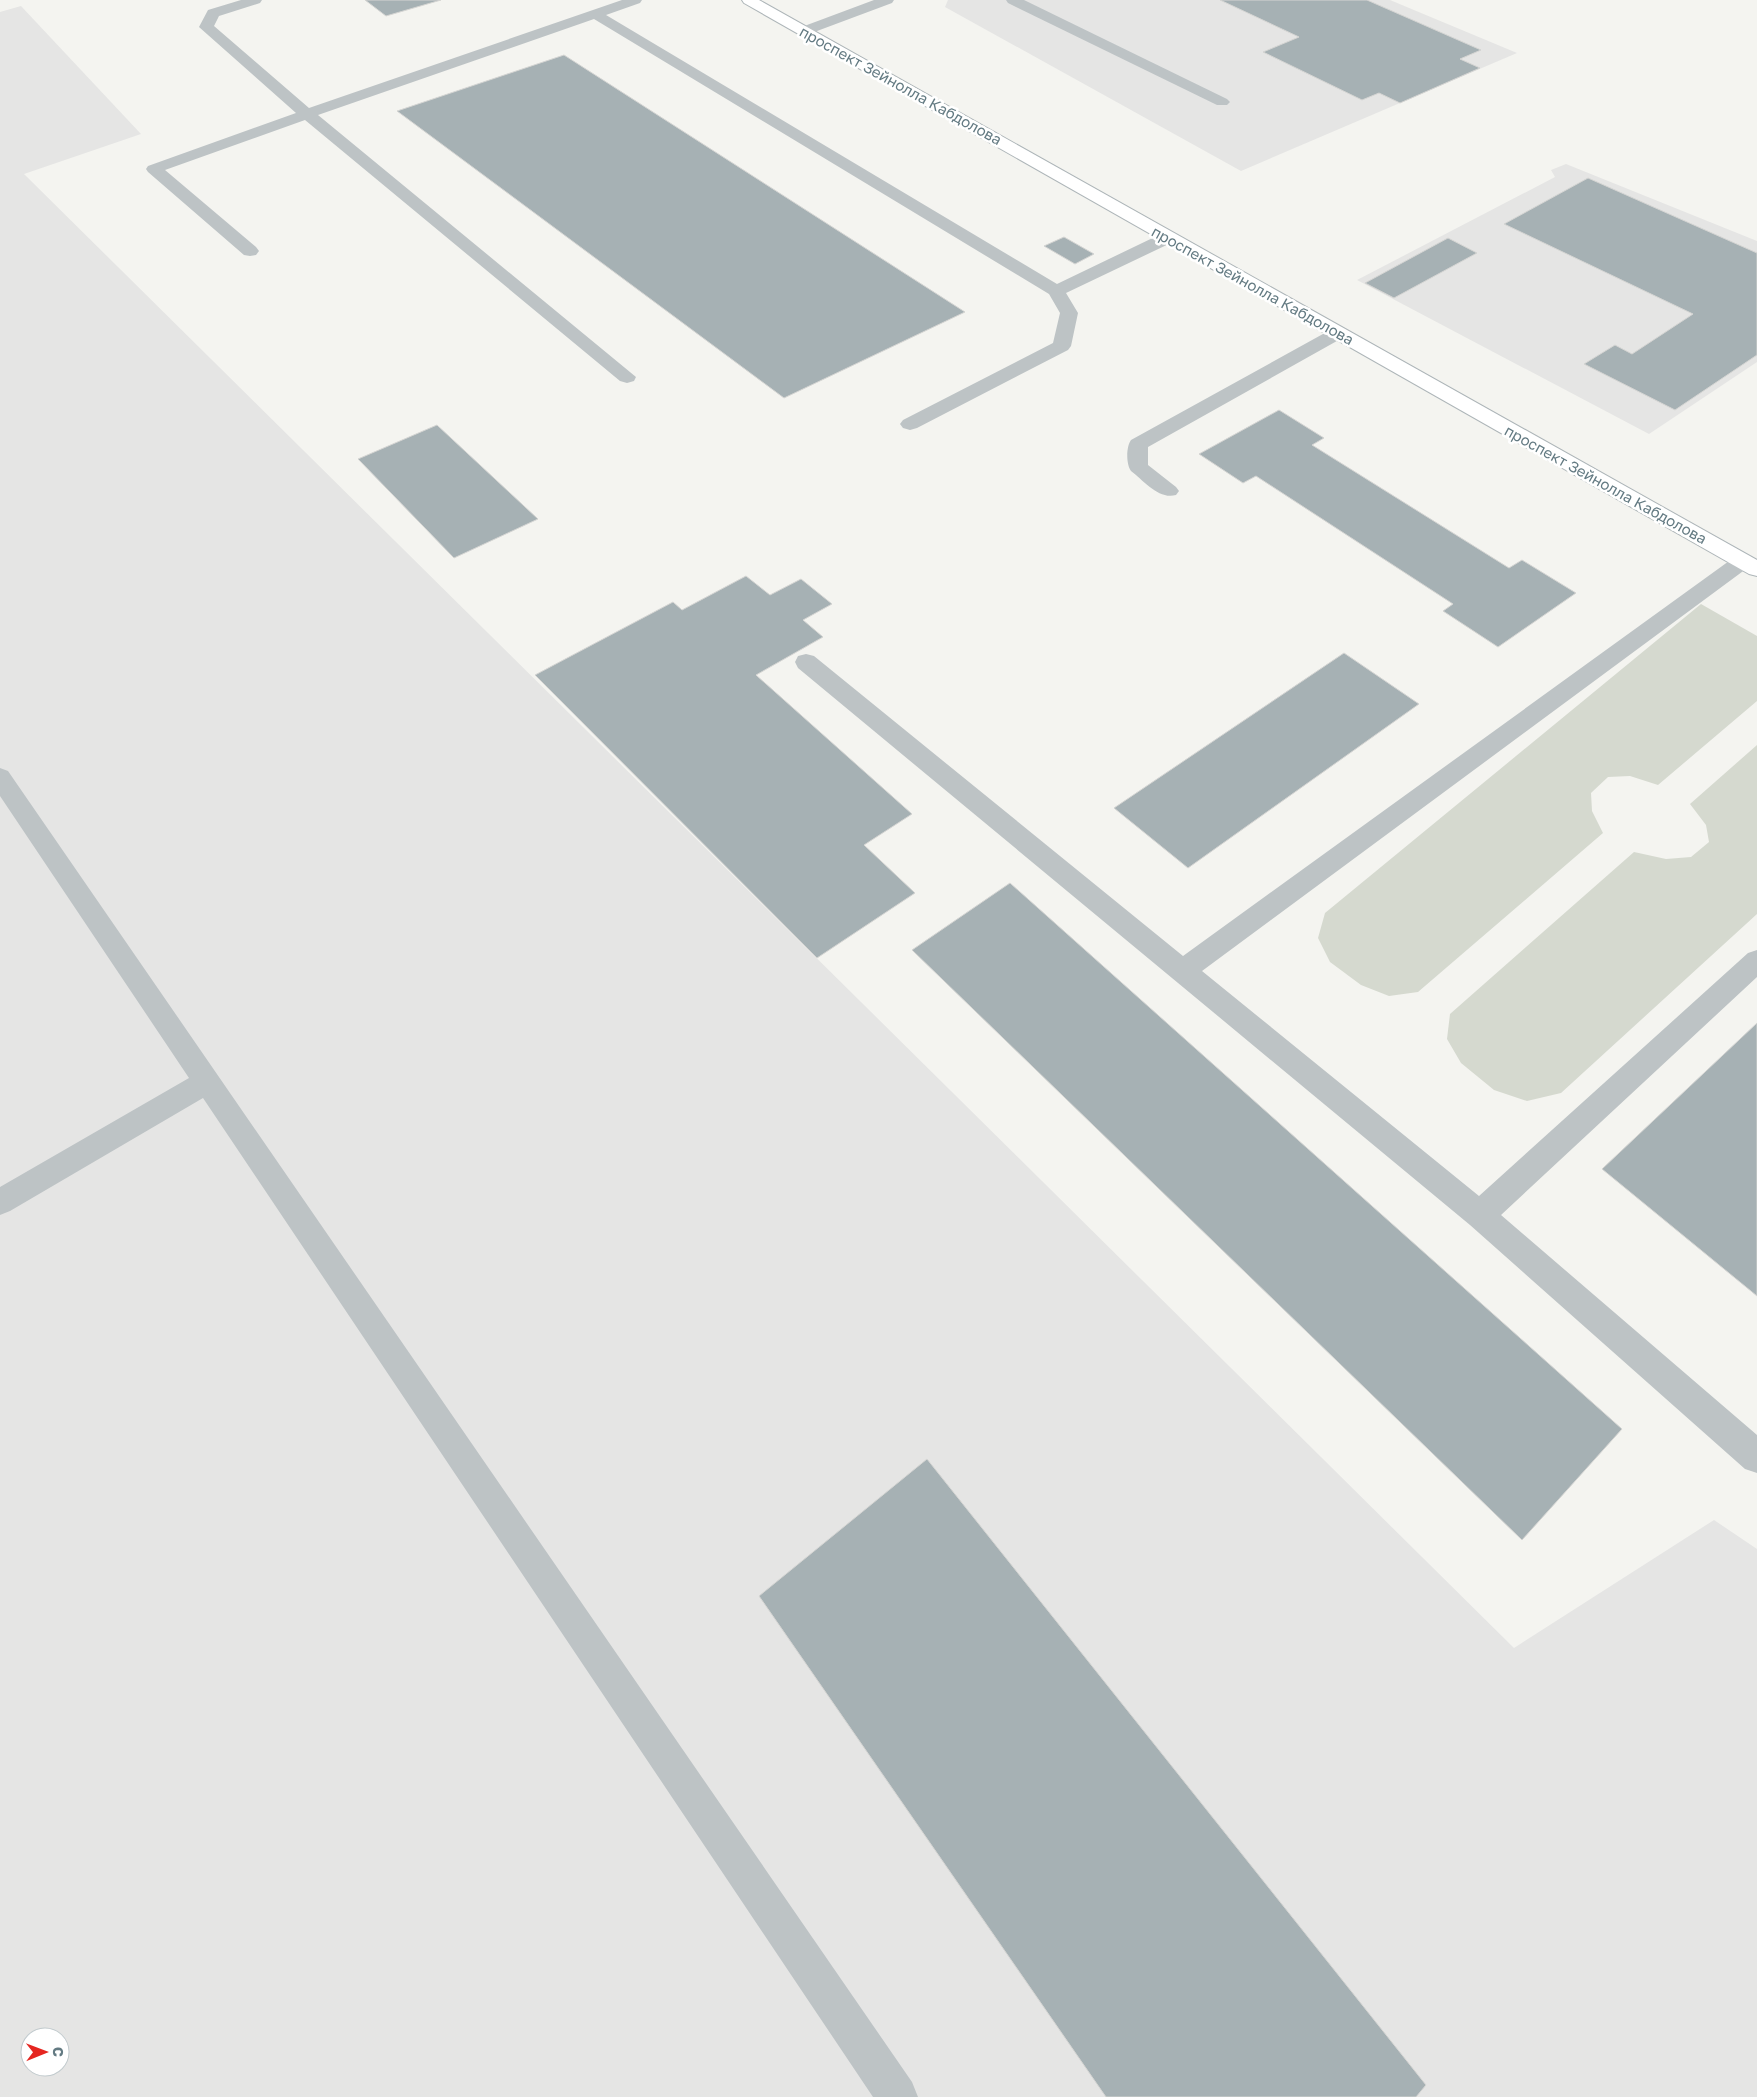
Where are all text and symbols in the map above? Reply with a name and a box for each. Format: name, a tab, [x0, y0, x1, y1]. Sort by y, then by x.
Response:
street label: проспект Зейнолла Кабдолова	[797, 22, 1005, 148]
street label: проспект Зейнолла Кабдолова	[1149, 222, 1357, 348]
street label: проспект Зейнолла Кабдолова	[1502, 421, 1710, 547]
north arrow	[20, 2027, 70, 2077]
text: С	[50, 2047, 67, 2057]

